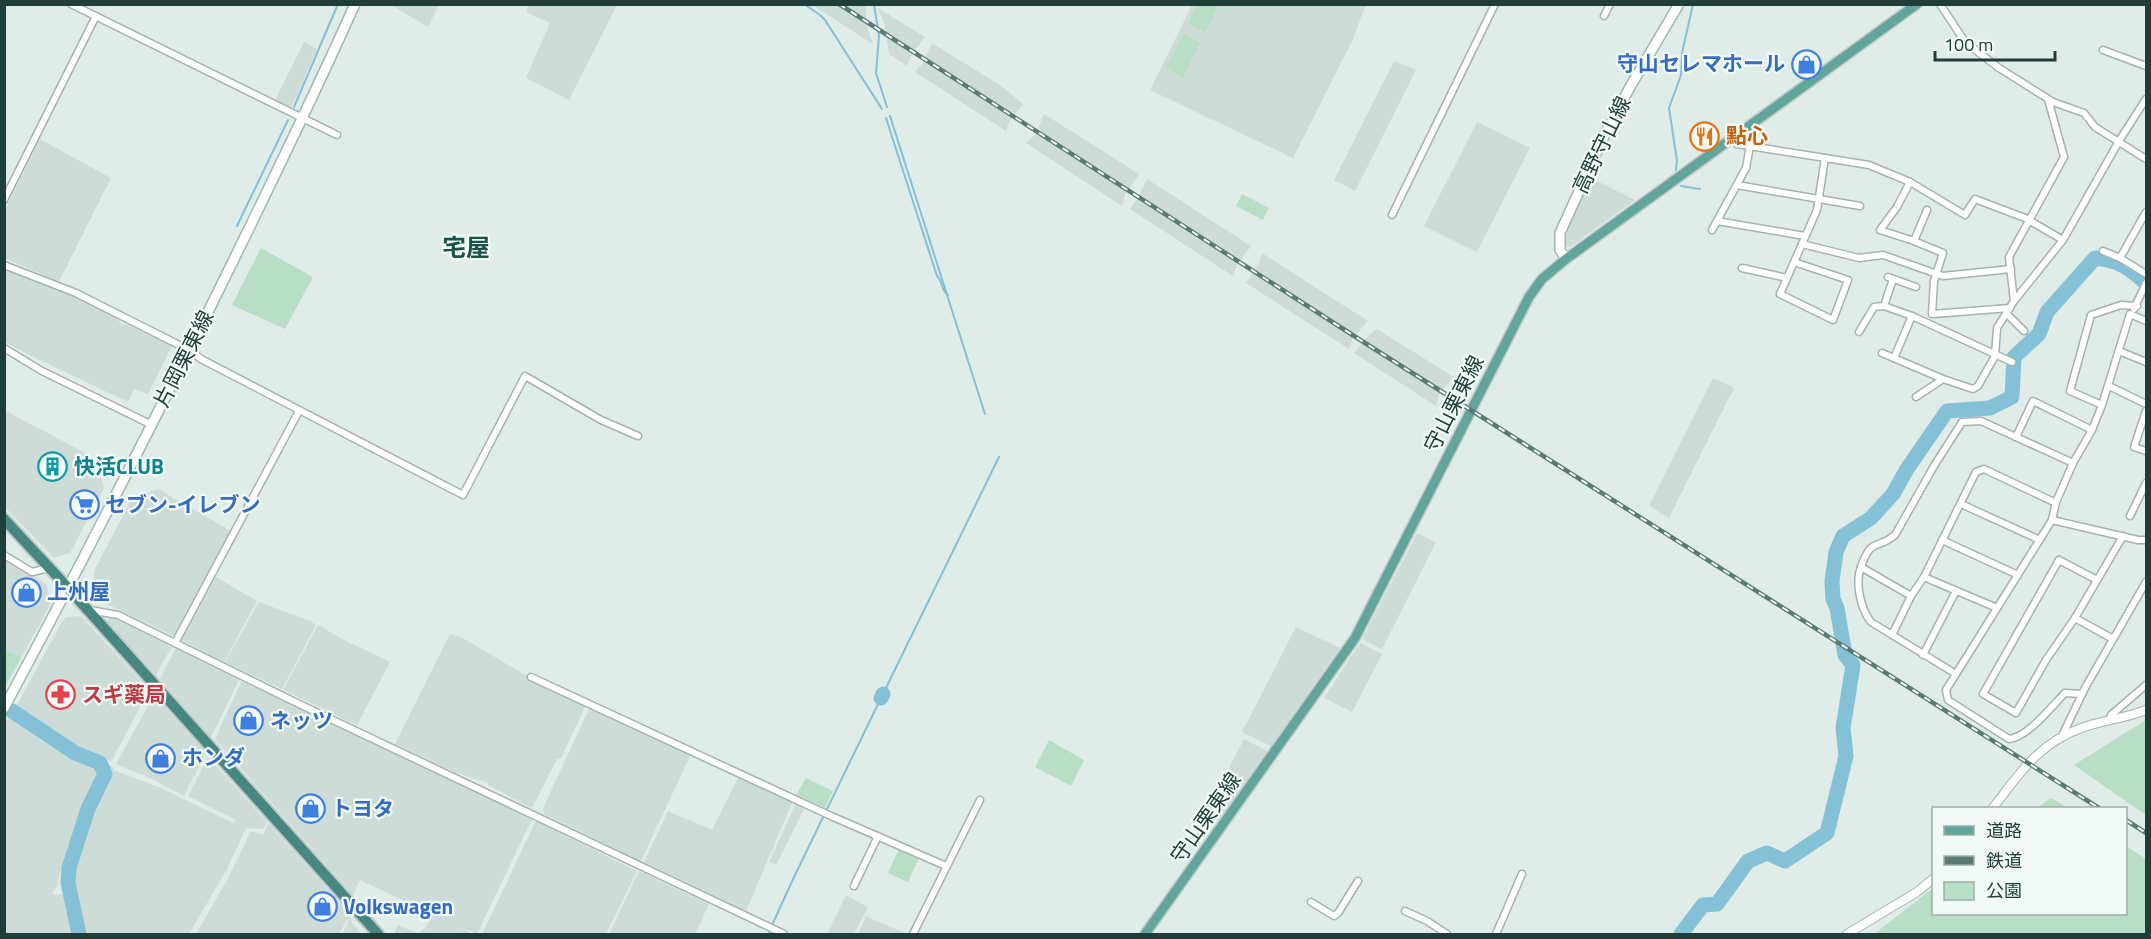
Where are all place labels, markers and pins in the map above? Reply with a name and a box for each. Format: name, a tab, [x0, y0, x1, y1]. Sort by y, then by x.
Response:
place label: 守山セレマホール	[1617, 47, 1785, 79]
shop icon: 守山セレマホール	[1790, 48, 1822, 80]
place label: 點心	[1726, 119, 1768, 151]
restaurant icon: 點心	[1689, 120, 1721, 152]
place label: 快活CLUB	[74, 450, 164, 482]
building icon: 快活CLUB	[37, 451, 69, 483]
place label: セブン-イレブン	[105, 488, 261, 520]
supermarket icon: セブン-イレブン	[68, 489, 100, 521]
place label: 上州屋	[47, 575, 110, 607]
shop icon: 上州屋	[10, 576, 42, 608]
place label: スギ薬局	[82, 678, 166, 710]
pharmacy icon: スギ薬局	[45, 679, 77, 711]
place label: ネッツ	[270, 704, 333, 736]
shop icon: ネッツ	[233, 705, 265, 737]
place label: ホンダ	[182, 741, 245, 773]
shop icon: ホンダ	[145, 742, 177, 774]
place label: トヨタ	[331, 792, 394, 824]
shop icon: トヨタ	[294, 793, 326, 825]
place label: Volkswagen	[343, 890, 453, 922]
shop icon: Volkswagen	[306, 891, 338, 923]

